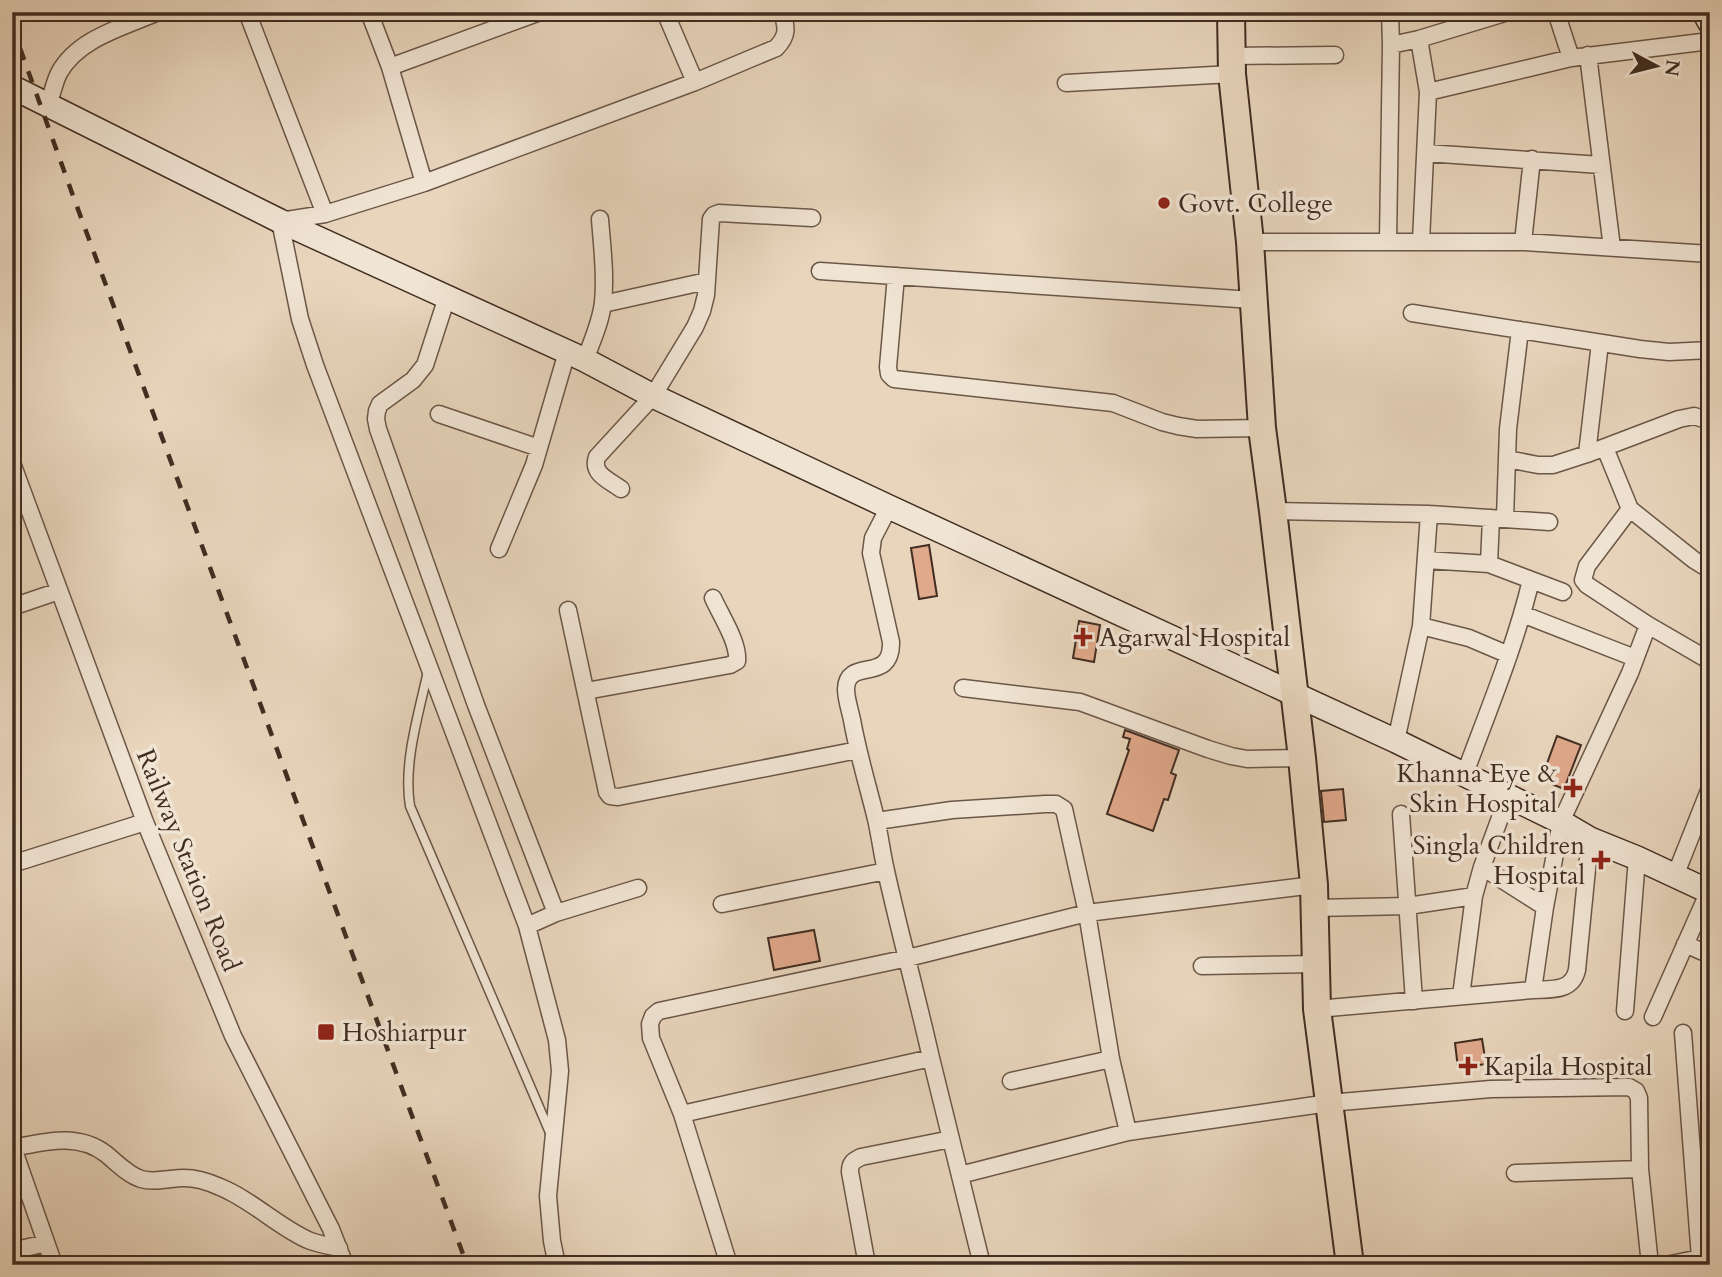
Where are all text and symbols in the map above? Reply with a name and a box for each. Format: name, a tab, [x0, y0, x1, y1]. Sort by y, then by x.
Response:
north arrow	[1620, 32, 1690, 102]
text: N	[1658, 58, 1686, 78]
place label: Govt. College	[1178, 186, 1333, 221]
marker: Govt. College	[1156, 195, 1172, 211]
place label: Agarwal Hospital	[1099, 620, 1291, 655]
marker: Agarwal Hospital	[1073, 627, 1093, 647]
street label: Railway Station Road	[128, 744, 249, 977]
place label: Khanna Eye & Skin Hospital	[1396, 756, 1557, 821]
marker: Khanna Eye & Skin Hospital	[1563, 778, 1583, 798]
place label: Singla Children Hospital	[1412, 828, 1585, 893]
marker: Singla Children Hospital	[1591, 850, 1611, 870]
place label: Hoshiarpur	[342, 1015, 467, 1050]
marker: Hoshiarpur	[316, 1022, 336, 1042]
place label: Kapila Hospital	[1484, 1049, 1653, 1084]
marker: Kapila Hospital	[1458, 1056, 1478, 1076]

